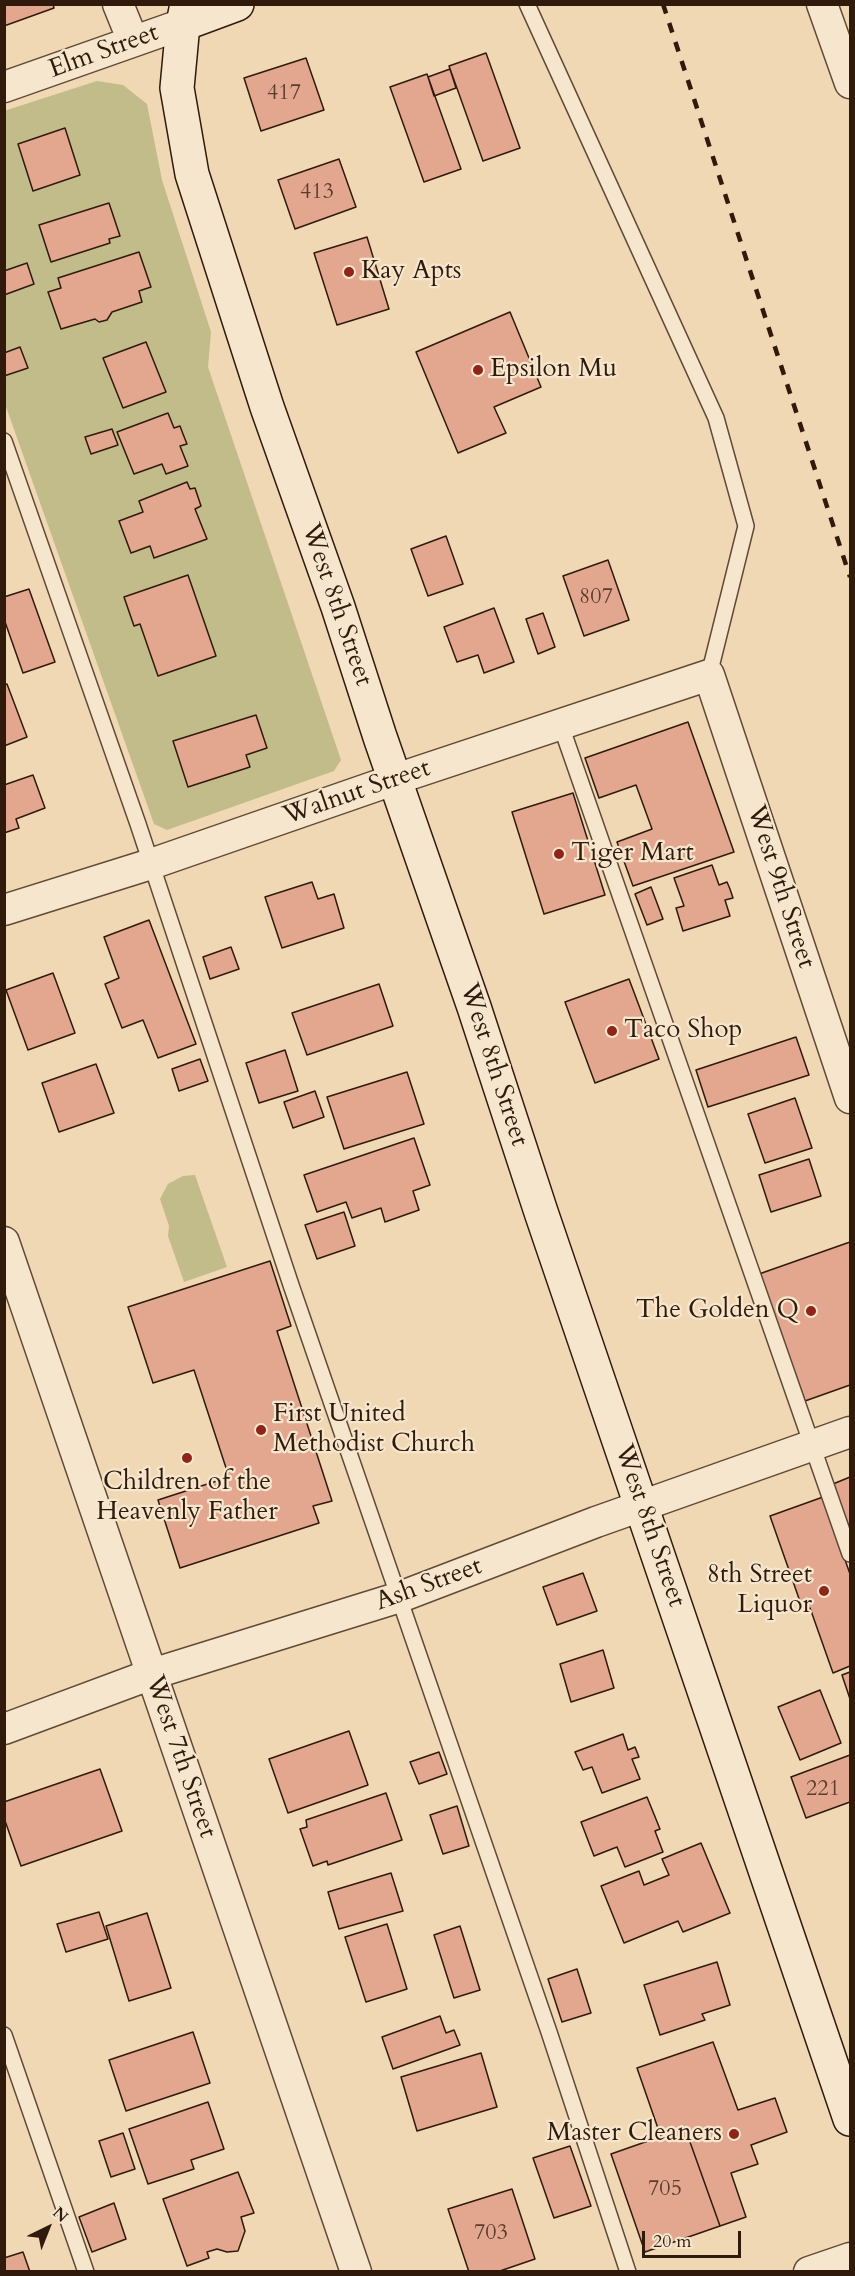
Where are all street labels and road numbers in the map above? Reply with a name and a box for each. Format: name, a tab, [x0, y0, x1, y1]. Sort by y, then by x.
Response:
street label: Elm Street	[45, 18, 163, 86]
street label: West 8th Street	[294, 520, 378, 690]
street label: Walnut Street	[279, 753, 435, 833]
street label: West 9th Street	[739, 801, 821, 973]
street label: West 8th Street	[452, 979, 534, 1151]
street label: West 8th Street	[607, 1441, 691, 1611]
street label: Ash Street	[372, 1551, 486, 1619]
street label: West 7th Street	[138, 1672, 222, 1842]

